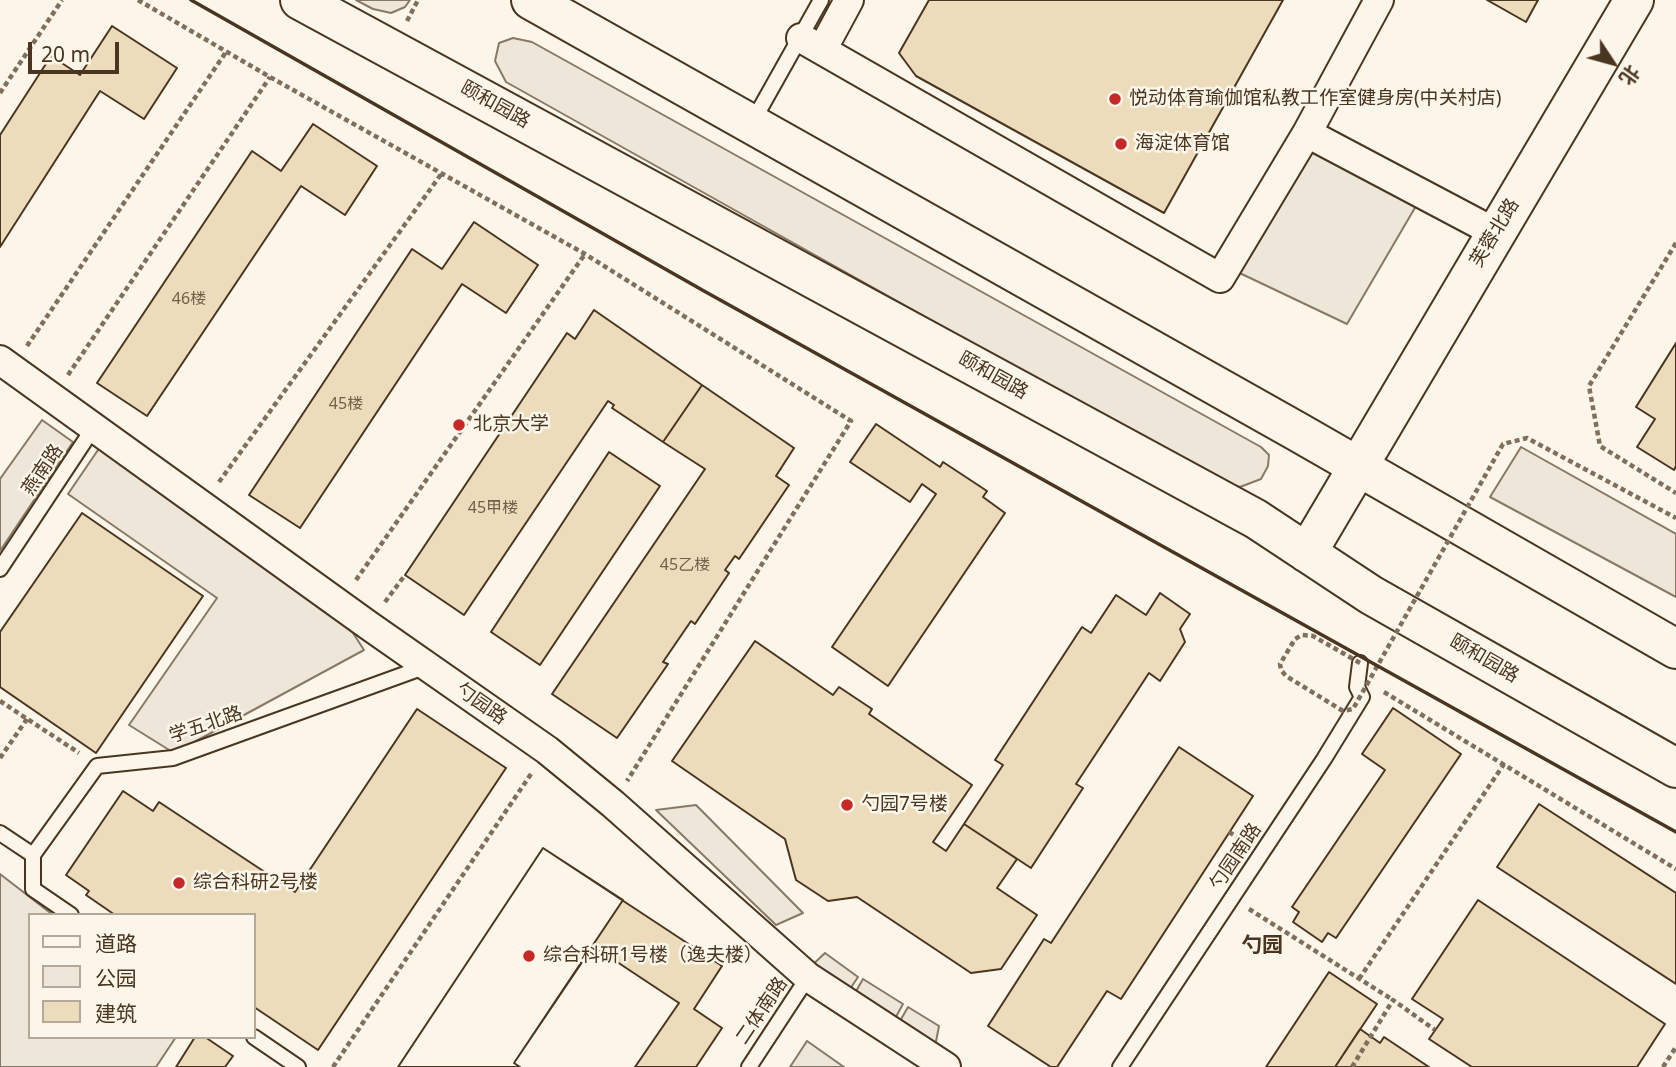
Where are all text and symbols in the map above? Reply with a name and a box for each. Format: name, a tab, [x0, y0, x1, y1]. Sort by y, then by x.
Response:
scale bar	[32, 28, 122, 72]
north arrow	[1578, 28, 1648, 98]
text: 20 m	[41, 40, 90, 68]
text: 北	[1614, 60, 1646, 91]
street label: 颐和园路	[456, 77, 534, 133]
place label: 悦动体育瑜伽馆私教工作室健身房(中关村店)	[1129, 88, 1501, 110]
marker: 悦动体育瑜伽馆私教工作室健身房(中关村店)	[1107, 91, 1123, 107]
place label: 海淀体育馆	[1135, 133, 1230, 155]
marker: 海淀体育馆	[1113, 136, 1129, 152]
street label: 芙蓉北路	[1466, 195, 1524, 271]
house number: 46楼	[172, 289, 206, 309]
street label: 颐和园路	[954, 348, 1032, 404]
house number: 45楼	[329, 394, 363, 414]
place label: 北京大学	[473, 414, 549, 436]
marker: 北京大学	[451, 417, 467, 433]
street label: 燕南路	[18, 440, 68, 500]
house number: 45甲楼	[468, 498, 518, 518]
house number: 45乙楼	[660, 555, 710, 575]
street label: 颐和园路	[1445, 630, 1523, 688]
street label: 勺园路	[451, 678, 511, 730]
street label: 学五北路	[166, 702, 246, 748]
place label: 勺园7号楼	[861, 794, 948, 816]
marker: 勺园7号楼	[839, 797, 855, 813]
street label: 勺园南路	[1205, 819, 1267, 895]
place label: 综合科研2号楼	[193, 872, 318, 894]
marker: 综合科研2号楼	[171, 875, 187, 891]
legend	[28, 913, 256, 1039]
text: 道路	[95, 929, 137, 957]
district label: 勺园	[1241, 933, 1283, 959]
place label: 综合科研1号楼（逸夫楼）	[543, 945, 763, 967]
marker: 综合科研1号楼（逸夫楼）	[521, 948, 537, 964]
text: 公园	[95, 964, 137, 992]
street label: 二体南路	[731, 973, 793, 1049]
text: 建筑	[95, 999, 137, 1027]

